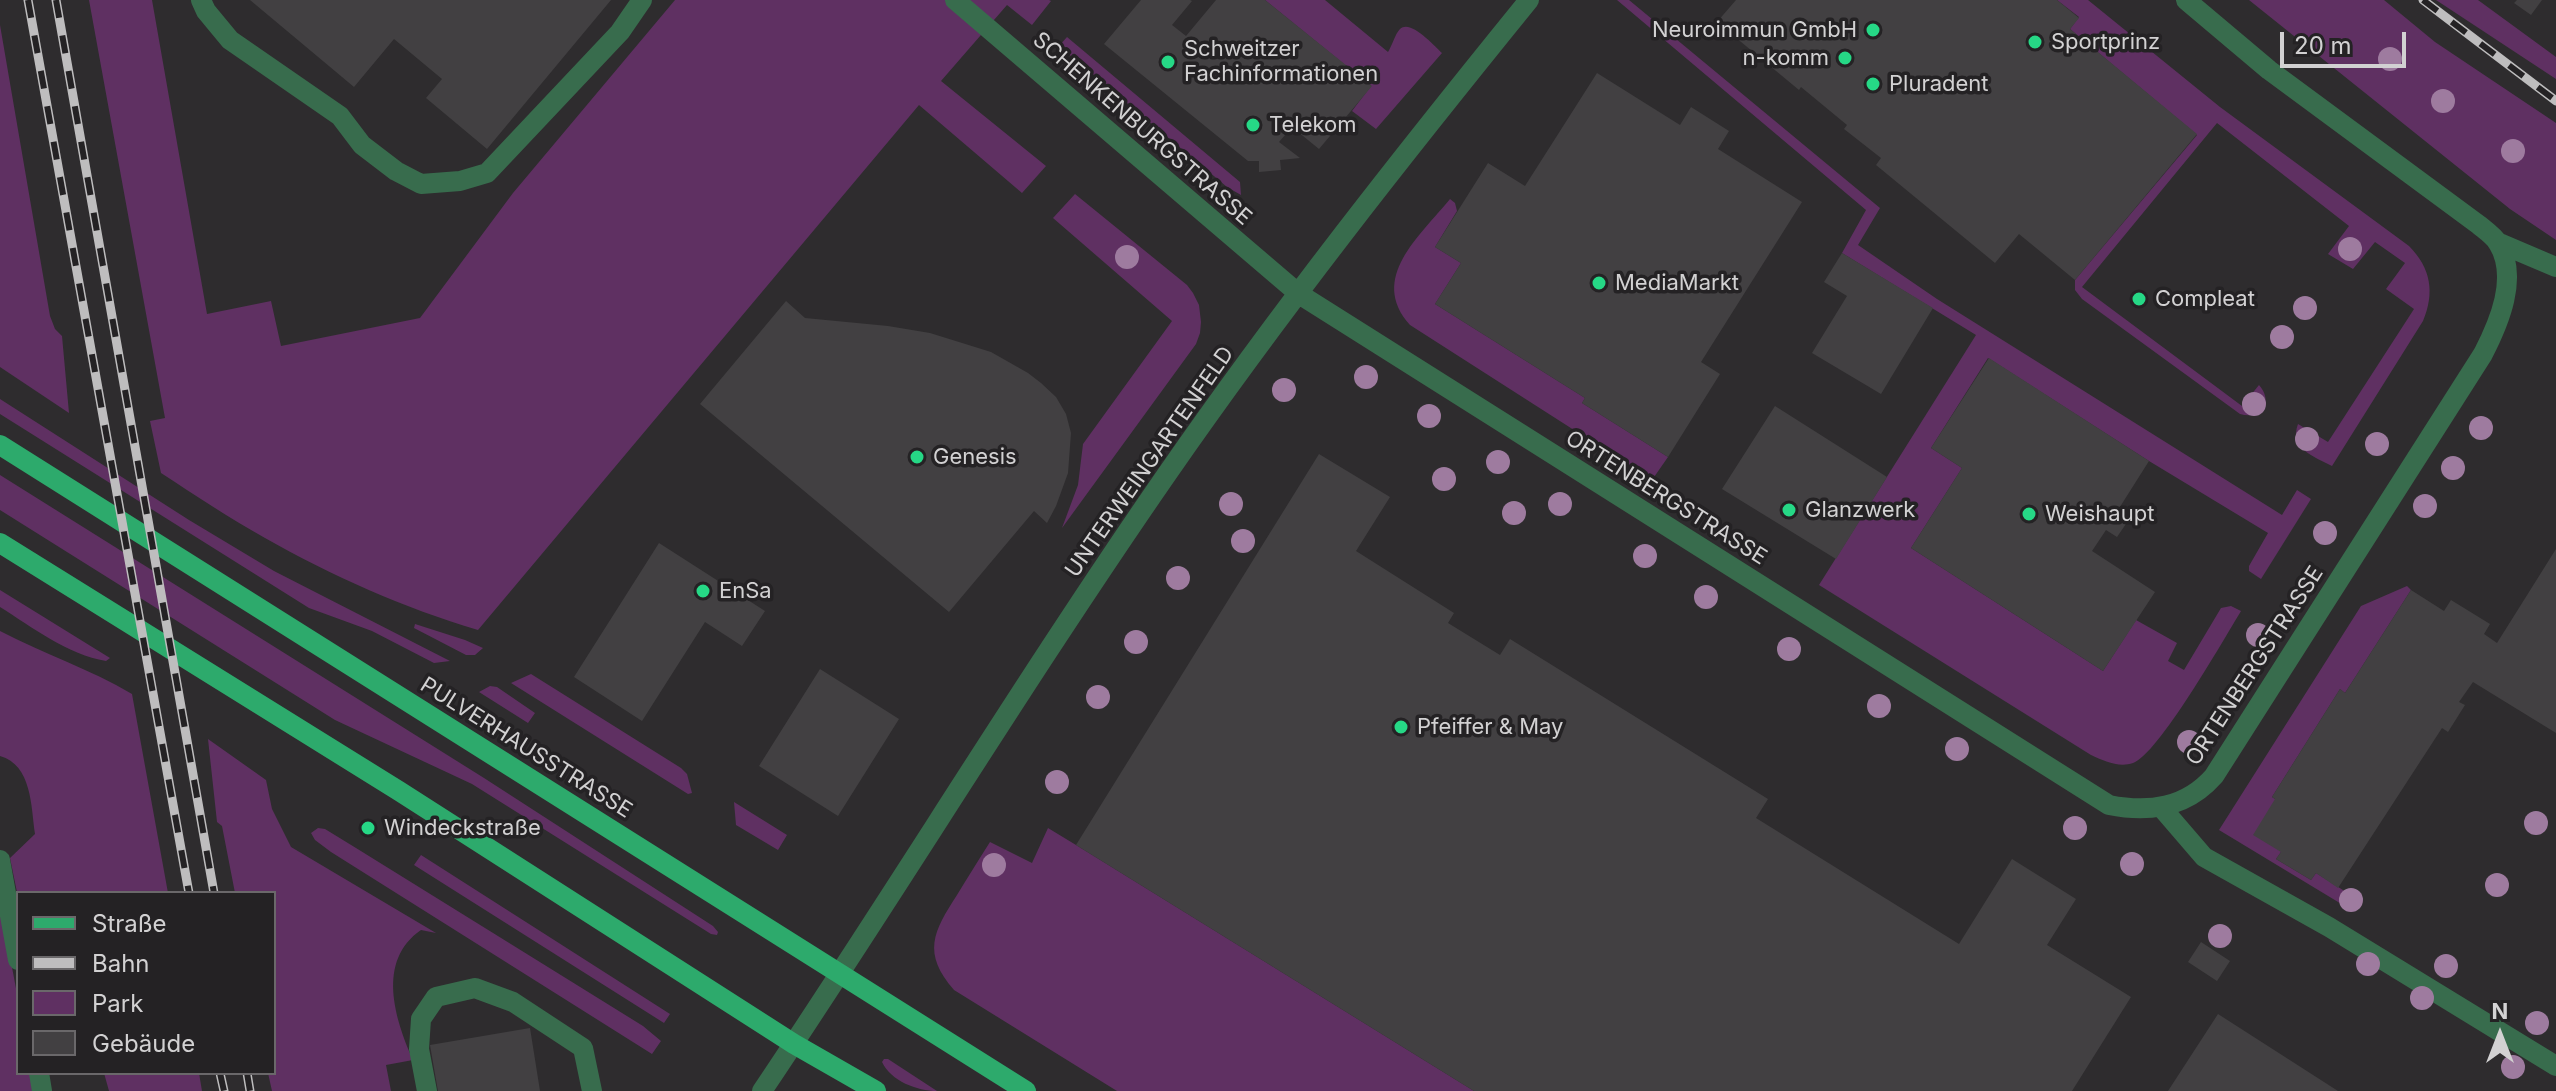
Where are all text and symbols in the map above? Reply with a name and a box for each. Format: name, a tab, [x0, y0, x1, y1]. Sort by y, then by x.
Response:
scale bar	[2284, 16, 2410, 66]
place label: Neuroimmun GmbH	[1652, 17, 1857, 43]
marker: Neuroimmun GmbH	[1864, 21, 1882, 39]
street label: SCHENKENBURGSTRASSE	[1027, 27, 1257, 231]
place label: Sportprinz	[2051, 29, 2160, 55]
text: 20 m	[2294, 31, 2352, 60]
marker: Sportprinz	[2026, 33, 2044, 51]
place label: Schweitzer Fachinformationen	[1184, 36, 1378, 88]
place label: n-komm	[1743, 45, 1829, 71]
marker: n-komm	[1836, 49, 1854, 67]
marker: Schweitzer Fachinformationen	[1159, 53, 1177, 71]
place label: Pluradent	[1889, 71, 1989, 97]
marker: Pluradent	[1864, 75, 1882, 93]
place label: Telekom	[1269, 112, 1357, 138]
marker: Telekom	[1244, 116, 1262, 134]
place label: MediaMarkt	[1615, 270, 1739, 296]
marker: MediaMarkt	[1590, 274, 1608, 292]
place label: Compleat	[2155, 286, 2255, 312]
marker: Compleat	[2130, 290, 2148, 308]
street label: UNTERWEINGARTENFELD	[1060, 342, 1240, 582]
street label: ORTENBERGSTRASSE	[1561, 425, 1771, 571]
place label: Genesis	[933, 444, 1017, 470]
marker: Genesis	[908, 448, 926, 466]
place label: Glanzwerk	[1805, 497, 1915, 523]
marker: Glanzwerk	[1780, 501, 1798, 519]
place label: Weishaupt	[2045, 501, 2154, 527]
marker: Weishaupt	[2020, 505, 2038, 523]
street label: ORTENBERGSTRASSE	[2181, 561, 2329, 771]
place label: EnSa	[719, 578, 772, 604]
marker: EnSa	[694, 582, 712, 600]
street label: PULVERHAUSSTRASSE	[415, 672, 637, 824]
place label: Pfeiffer & May	[1417, 714, 1563, 740]
marker: Pfeiffer & May	[1392, 718, 1410, 736]
place label: Windeckstraße	[384, 815, 541, 841]
marker: Windeckstraße	[359, 819, 377, 837]
legend	[16, 891, 276, 1075]
text: Straße	[92, 909, 167, 938]
text: Bahn	[92, 949, 150, 978]
text: Park	[92, 989, 143, 1018]
north arrow	[2460, 995, 2540, 1075]
text: N	[2492, 998, 2508, 1024]
text: Gebäude	[92, 1029, 195, 1058]

